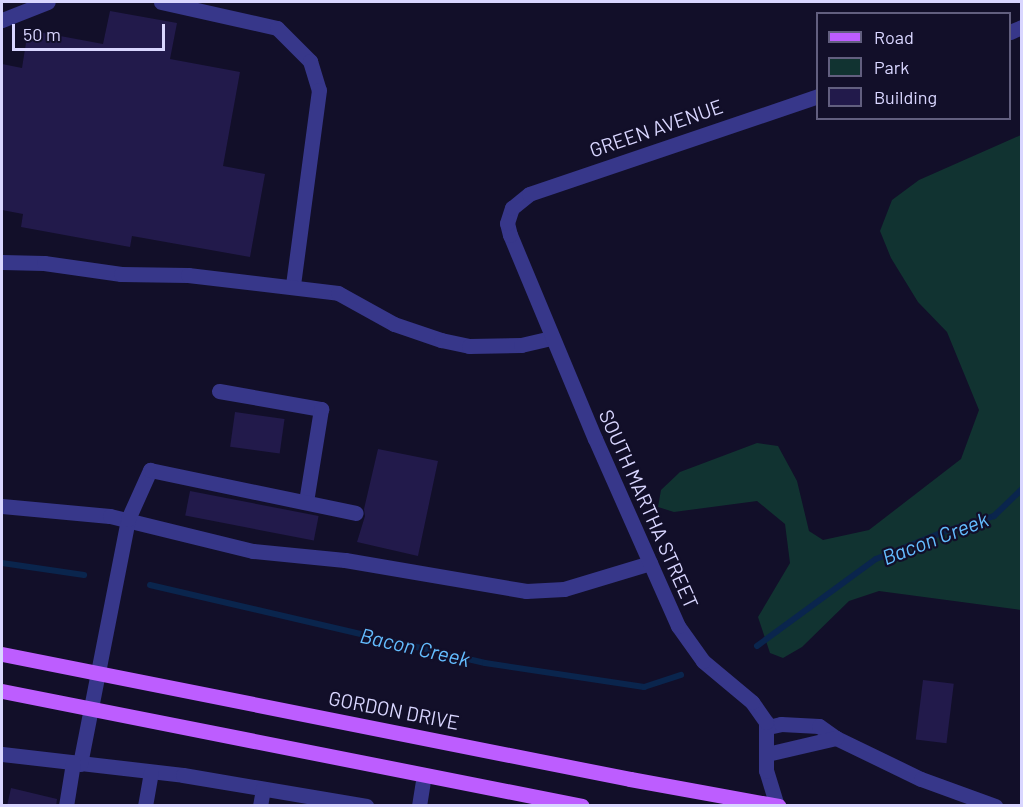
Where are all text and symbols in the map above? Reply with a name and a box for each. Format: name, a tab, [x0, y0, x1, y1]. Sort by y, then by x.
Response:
scale bar	[15, 12, 168, 50]
legend	[816, 12, 1011, 120]
text: 50 m	[23, 23, 61, 45]
text: Road	[874, 26, 914, 48]
text: Park	[874, 56, 909, 78]
text: Building	[874, 86, 937, 108]
street label: GREEN AVENUE	[586, 94, 726, 162]
street label: SOUTH MARTHA STREET	[594, 406, 704, 612]
water label: Bacon Creek	[878, 506, 992, 570]
water label: Bacon Creek	[358, 622, 472, 672]
street label: GORDON DRIVE	[327, 686, 461, 734]

